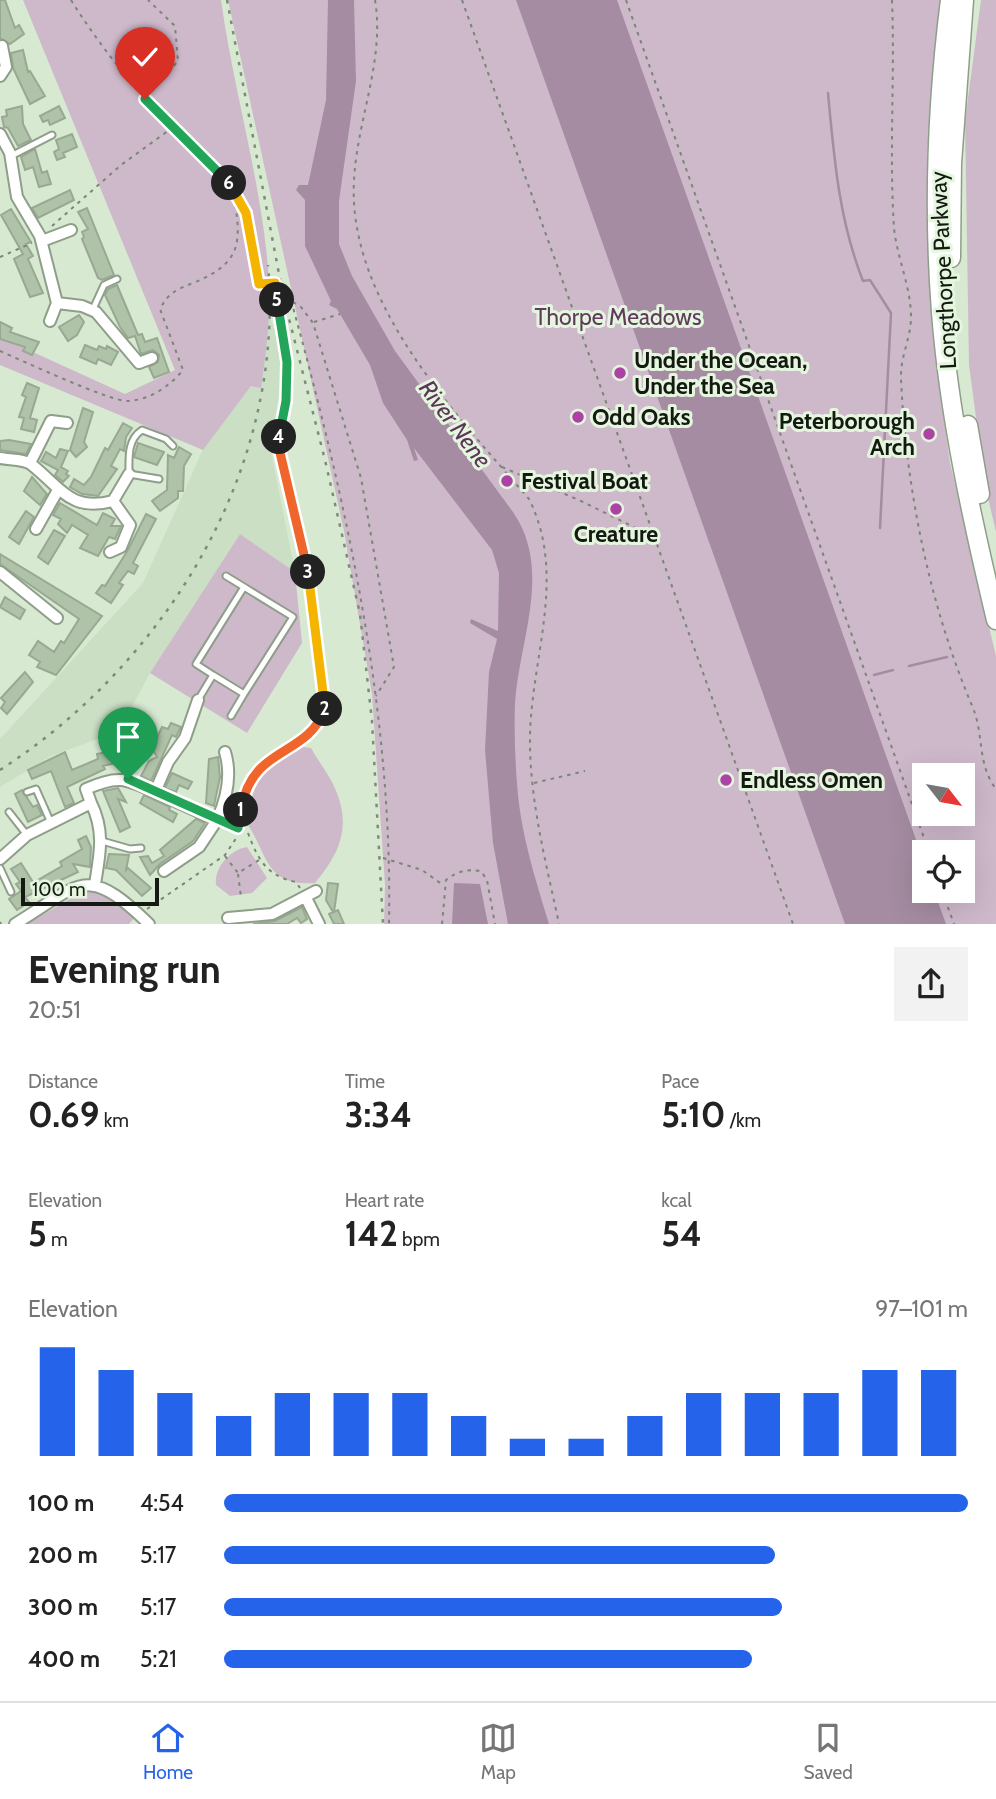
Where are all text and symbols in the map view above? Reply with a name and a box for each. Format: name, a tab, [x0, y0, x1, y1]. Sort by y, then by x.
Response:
pin	[115, 27, 175, 99]
icon: check	[126, 38, 164, 76]
pin: 6	[212, 166, 246, 200]
street label: Longthorpe Parkway	[924, 170, 962, 370]
text: 6	[223, 171, 234, 194]
pin: 5	[260, 282, 294, 318]
text: 5	[271, 288, 282, 311]
park label: Thorpe Meadows	[535, 303, 701, 331]
place label: Under the Ocean, Under the Sea	[634, 346, 807, 400]
marker: Under the Ocean, Under the Sea	[612, 365, 628, 381]
water label: River Nene	[413, 374, 498, 473]
place label: Odd Oaks	[592, 403, 691, 431]
place label: Peterborough Arch	[779, 407, 915, 461]
marker: Odd Oaks	[570, 409, 586, 425]
pin: 4	[262, 420, 296, 454]
text: 4	[273, 425, 284, 448]
marker: Peterborough Arch	[921, 426, 937, 442]
place label: Festival Boat	[521, 467, 648, 495]
marker: Festival Boat	[499, 473, 515, 489]
marker: Creature	[608, 501, 624, 517]
place label: Creature	[574, 520, 658, 548]
pin: 3	[290, 554, 326, 590]
text: 3	[302, 560, 313, 583]
pin: 2	[308, 692, 342, 726]
text: 2	[319, 697, 330, 720]
pin	[98, 707, 158, 779]
icon: arrive	[109, 718, 147, 756]
north arrow	[912, 763, 975, 826]
map controls	[912, 763, 975, 903]
place label: Endless Omen	[740, 766, 883, 794]
marker: Endless Omen	[718, 772, 734, 788]
pin: 1	[224, 792, 258, 828]
text: 1	[237, 798, 244, 821]
button: locate	[912, 840, 975, 903]
scale bar	[21, 875, 159, 907]
text: 100 m	[32, 878, 86, 901]
text: Evening run	[28, 946, 221, 993]
button: share	[894, 947, 968, 1021]
text: 20:51	[28, 996, 81, 1024]
text: Distance	[28, 1070, 98, 1093]
text: Time	[345, 1070, 385, 1093]
text: Pace	[661, 1070, 699, 1093]
text: 0.69	[28, 1093, 99, 1136]
text: 3:34	[345, 1093, 412, 1136]
text: 5:10	[661, 1093, 726, 1136]
text: km	[99, 1109, 129, 1132]
text: /km	[726, 1109, 761, 1132]
text: Elevation	[28, 1189, 102, 1212]
text: Heart rate	[345, 1189, 424, 1212]
text: kcal	[661, 1189, 692, 1212]
text: 5	[28, 1212, 47, 1255]
text: 142	[345, 1212, 398, 1255]
text: 54	[661, 1212, 702, 1255]
text: m	[47, 1228, 68, 1251]
text: bpm	[398, 1228, 440, 1251]
text: Elevation	[28, 1295, 118, 1323]
text: 97–101 m	[875, 1295, 968, 1323]
text: 100 m	[28, 1489, 94, 1517]
text: 4:54	[140, 1489, 184, 1517]
text: 200 m	[28, 1541, 98, 1569]
text: 5:17	[140, 1541, 176, 1569]
text: 300 m	[28, 1593, 98, 1621]
text: 5:17	[140, 1593, 176, 1621]
text: 400 m	[28, 1645, 100, 1673]
text: 5:21	[140, 1645, 177, 1673]
tab: Home	[143, 1719, 193, 1784]
tab: Map	[479, 1719, 517, 1784]
tab: Saved	[804, 1719, 853, 1784]

